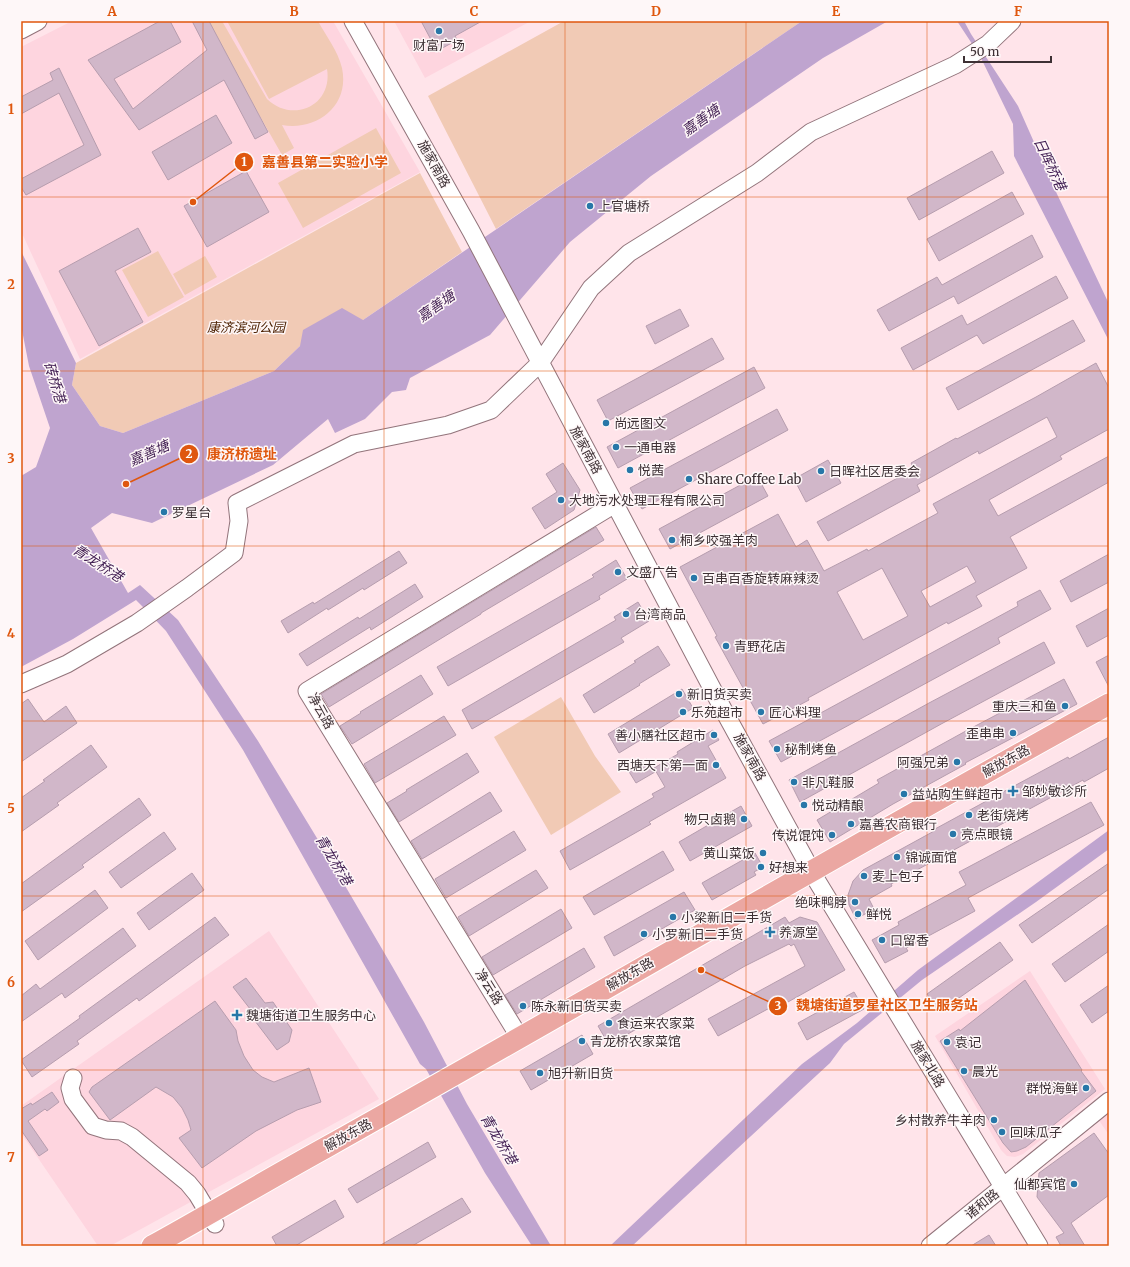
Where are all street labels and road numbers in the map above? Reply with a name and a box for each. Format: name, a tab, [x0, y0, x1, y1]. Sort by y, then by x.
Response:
street label: 施家南路	[414, 137, 454, 191]
street label: 施家南路	[566, 423, 606, 477]
street label: 净云路	[304, 690, 338, 732]
street label: 施家南路	[730, 730, 770, 784]
street label: 解放东路	[979, 741, 1033, 781]
street label: 解放东路	[603, 954, 657, 994]
street label: 净云路	[471, 966, 507, 1008]
street label: 施家北路	[907, 1037, 949, 1091]
street label: 解放东路	[321, 1115, 375, 1155]
street label: 诸和路	[961, 1185, 1003, 1223]

